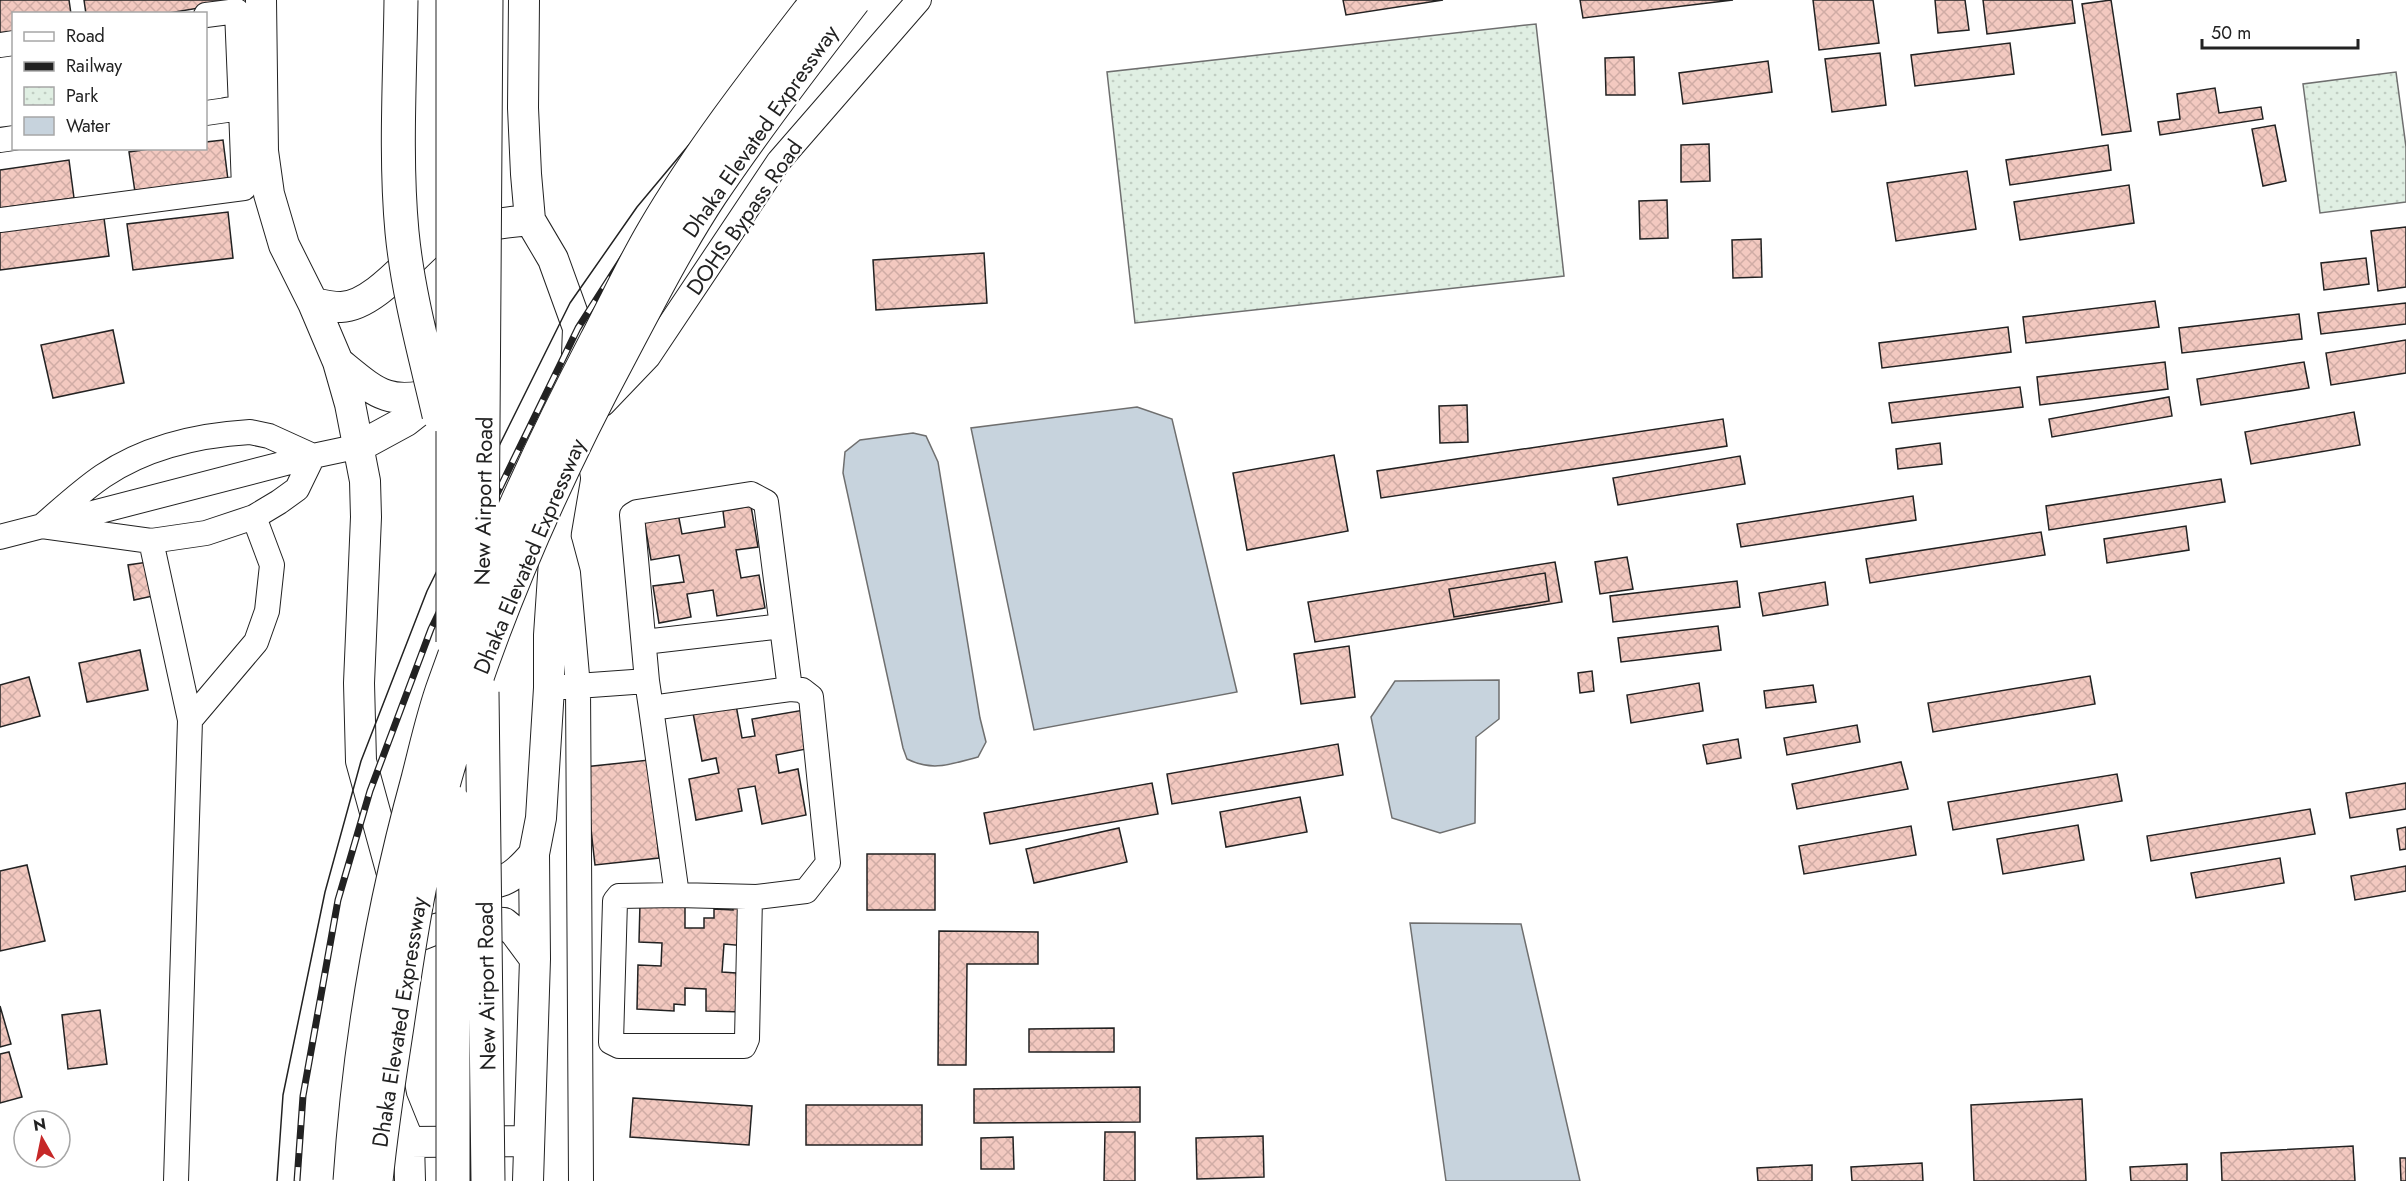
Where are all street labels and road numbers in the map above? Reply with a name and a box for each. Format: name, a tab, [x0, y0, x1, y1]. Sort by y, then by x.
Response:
street label: Dhaka Elevated Expressway	[674, 18, 846, 244]
street label: DOHS Bypass Road	[678, 133, 810, 301]
street label: New Airport Road	[466, 416, 500, 586]
street label: Dhaka Elevated Expressway	[465, 433, 593, 679]
street label: Dhaka Elevated Expressway	[363, 894, 435, 1150]
street label: New Airport Road	[469, 901, 503, 1071]

